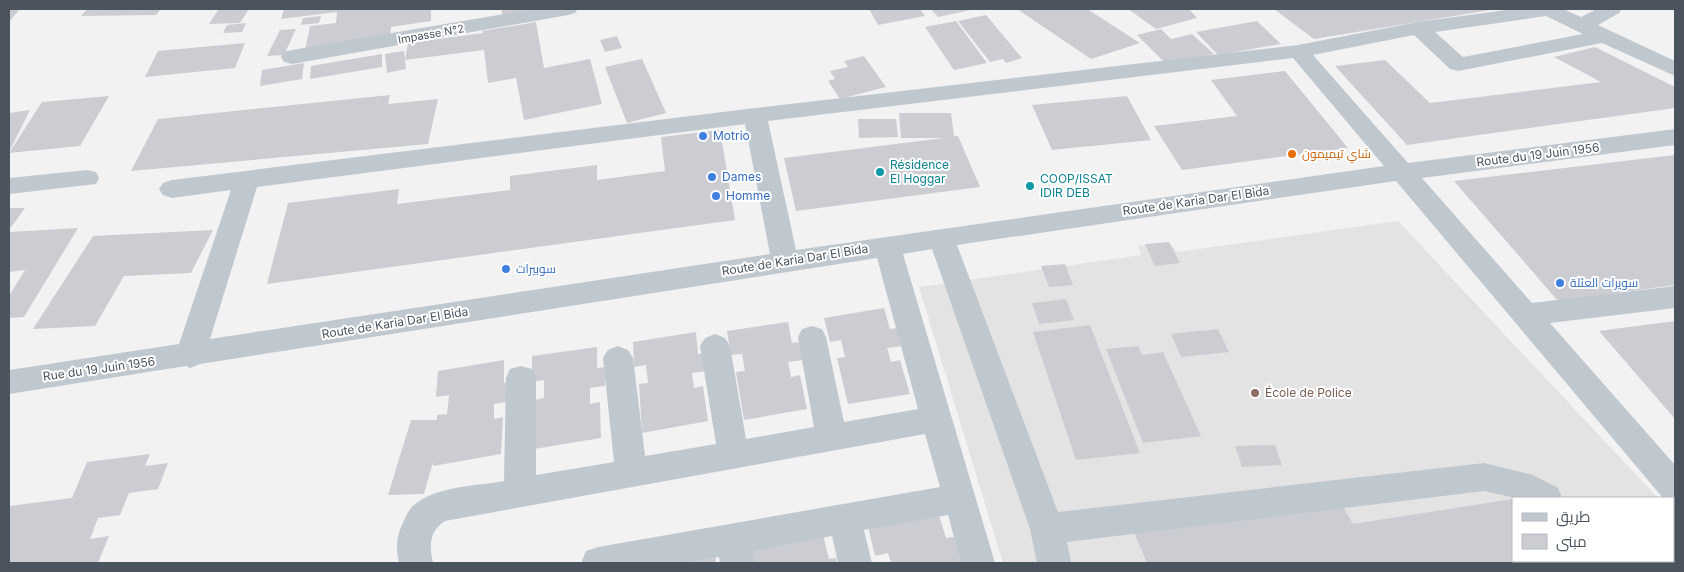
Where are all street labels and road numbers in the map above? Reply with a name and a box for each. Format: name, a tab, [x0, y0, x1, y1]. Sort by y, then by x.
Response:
street label: Impasse N°2	[397, 21, 465, 47]
street label: Route du 19 Juin 1956	[1476, 140, 1600, 169]
street label: Route de Karia Dar El Bida	[1122, 183, 1270, 218]
street label: Route de Karia Dar El Bida	[721, 241, 869, 278]
street label: Route de Karia Dar El Bida	[321, 304, 469, 341]
street label: Rue du 19 Juin 1956	[42, 353, 156, 384]

